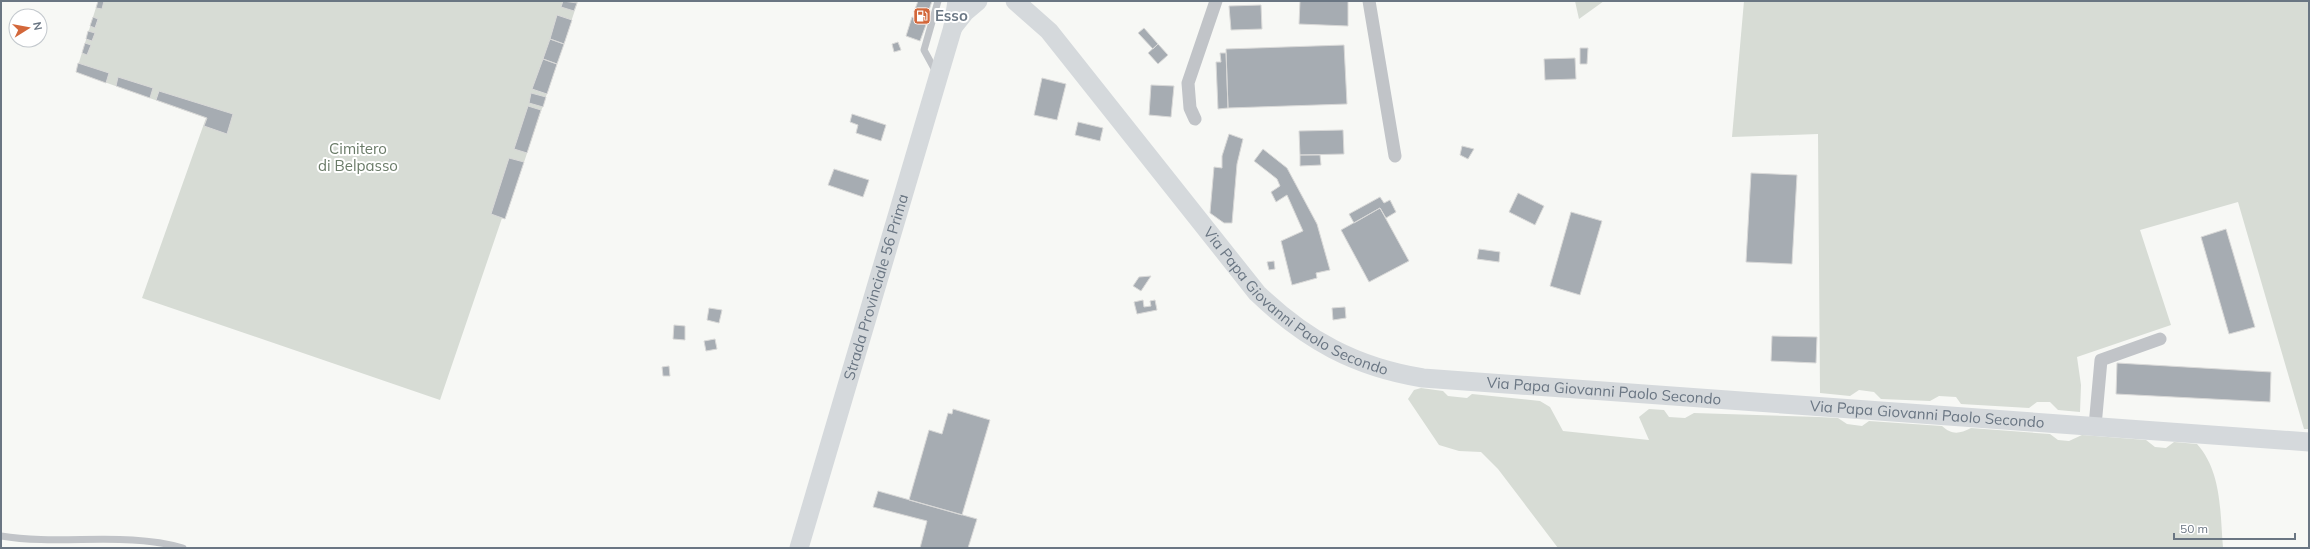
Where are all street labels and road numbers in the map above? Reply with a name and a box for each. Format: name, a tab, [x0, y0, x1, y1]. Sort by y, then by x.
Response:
street label: Strada Provinciale 56 Prima	[839, 192, 912, 382]
street label: Via Papa Giovanni Paolo Secondo	[1199, 223, 1391, 379]
street label: Via Papa Giovanni Paolo Secondo	[1486, 373, 1722, 409]
street label: Via Papa Giovanni Paolo Secondo	[1809, 396, 2045, 432]

